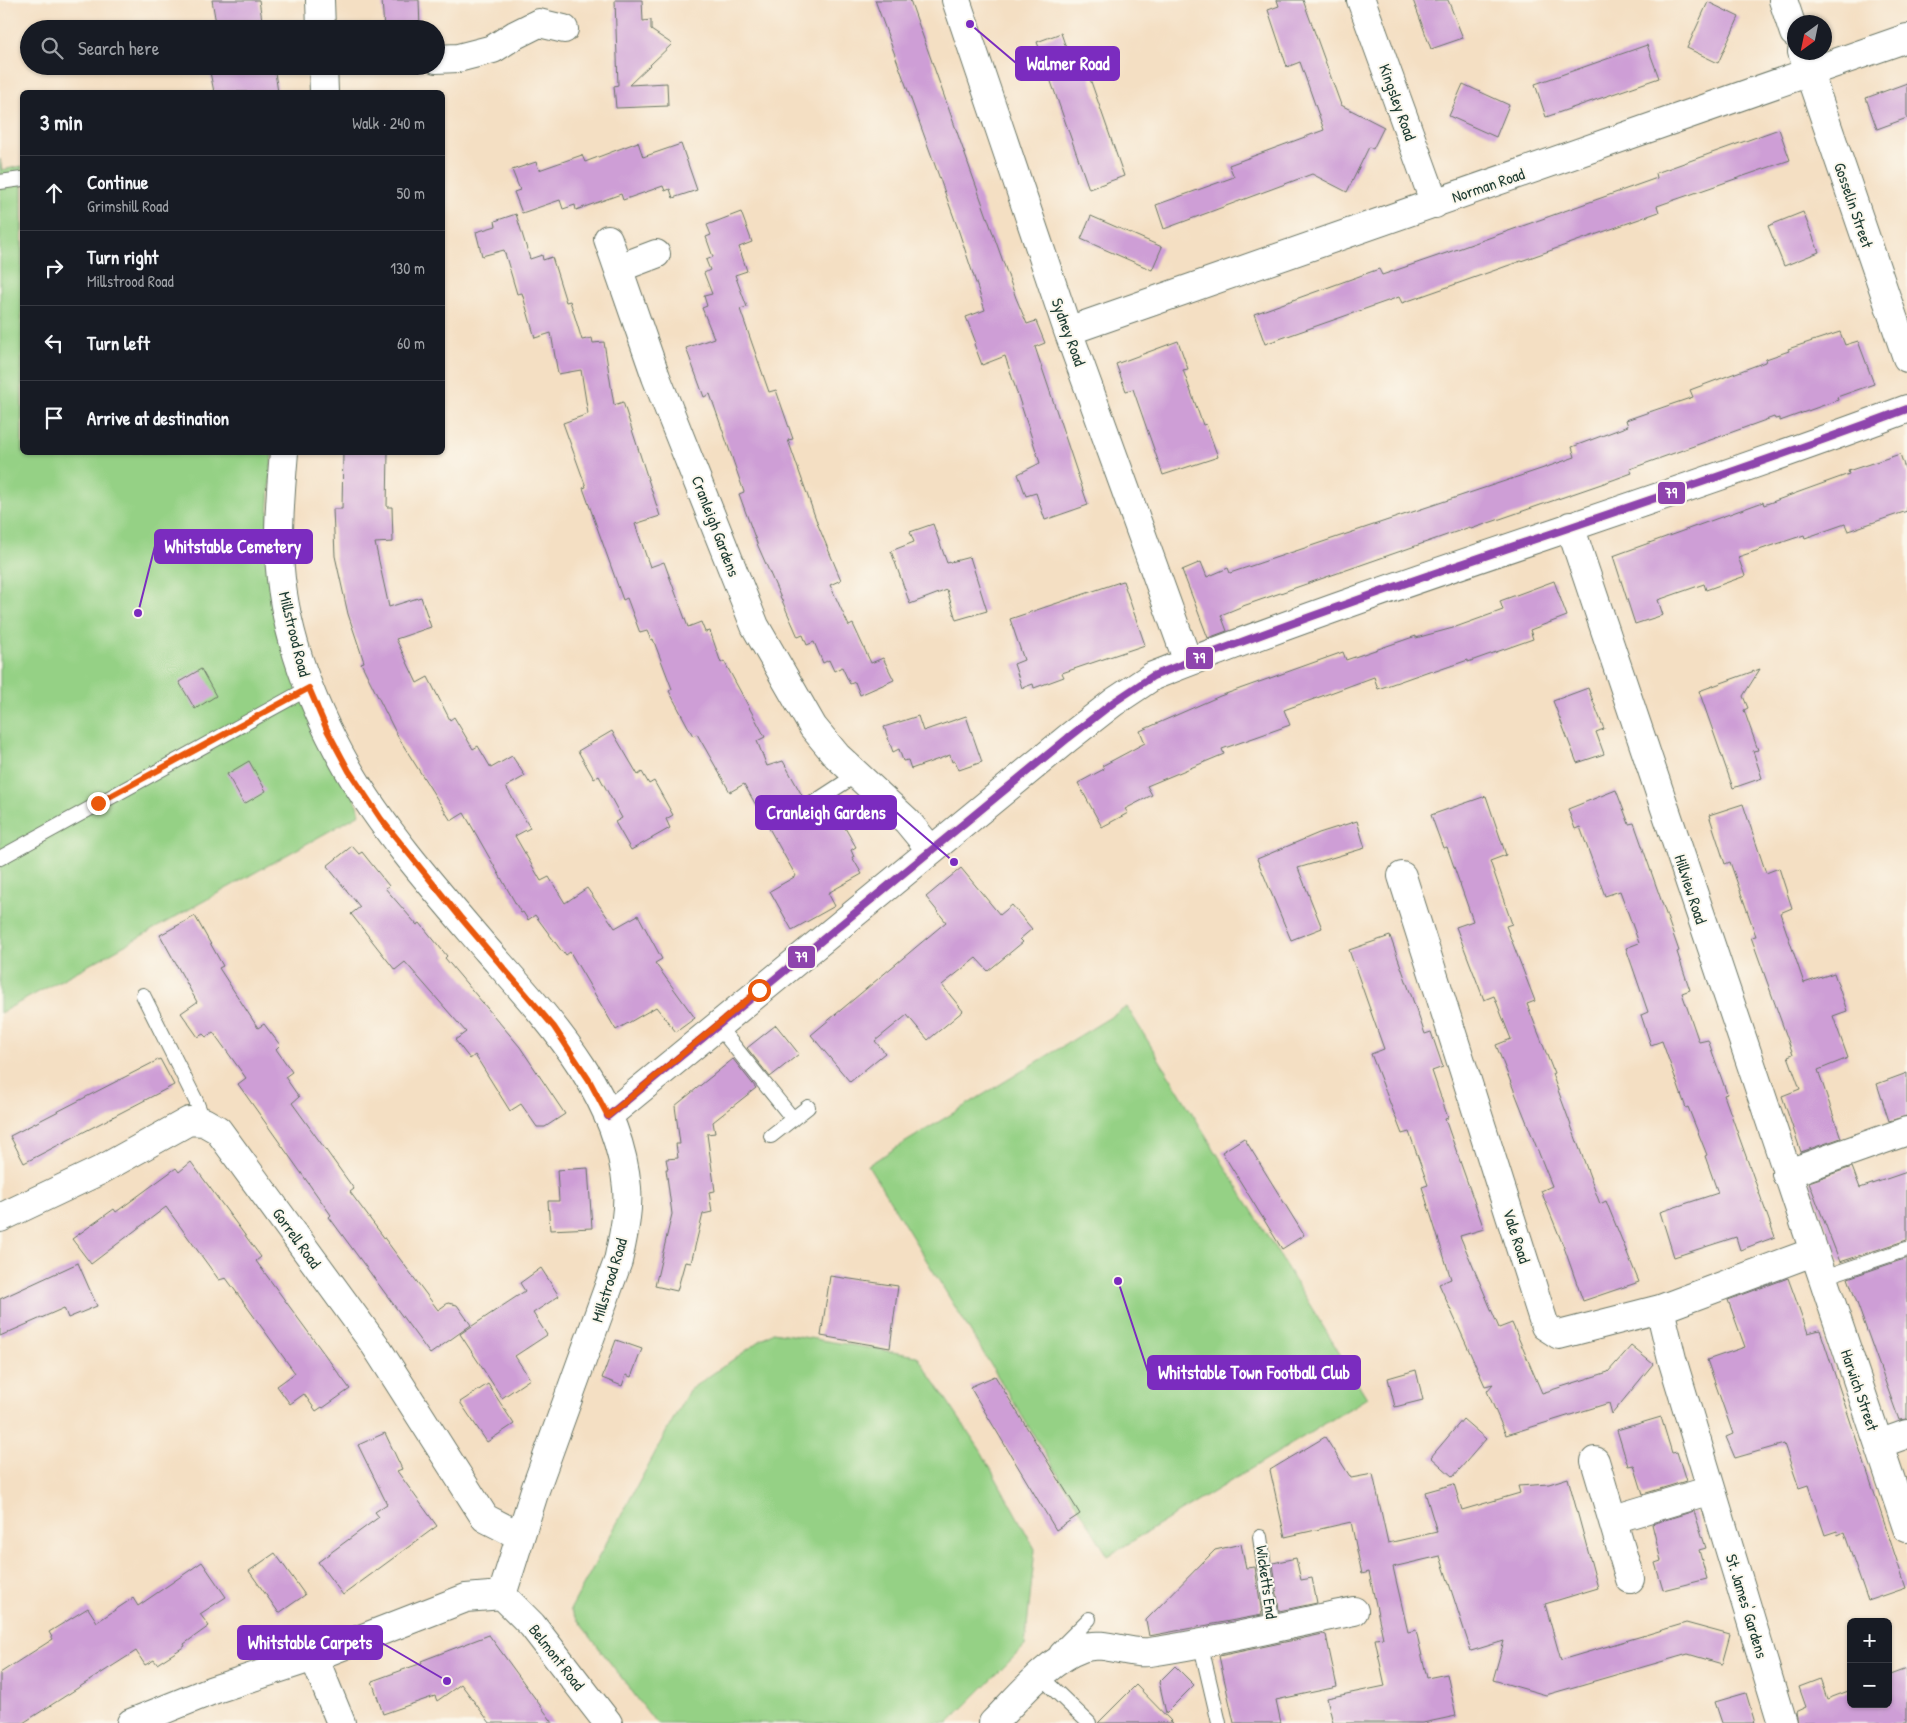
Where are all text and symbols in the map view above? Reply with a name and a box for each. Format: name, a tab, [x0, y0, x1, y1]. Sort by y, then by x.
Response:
north arrow	[1787, 15, 1832, 60]
search box	[20, 20, 445, 75]
icon: search	[38, 34, 66, 62]
text: Search here	[78, 35, 159, 61]
callout: Walmer Road	[1016, 47, 1119, 80]
text: Walmer Road	[1027, 51, 1109, 76]
street label: Kingsley Road	[1374, 61, 1422, 143]
text: 3 min	[40, 108, 83, 137]
text: Walk · 240 m	[352, 112, 425, 134]
street label: Gosselin Street	[1829, 159, 1879, 251]
street label: Norman Road	[1449, 162, 1527, 208]
text: Continue	[87, 169, 148, 195]
icon: ahead	[40, 179, 68, 207]
text: 50 m	[397, 182, 425, 204]
text: Grimshill Road	[87, 195, 169, 217]
text: Turn right	[87, 244, 158, 270]
icon: right	[40, 254, 68, 282]
text: 130 m	[390, 257, 425, 279]
text: Millstrood Road	[87, 270, 174, 292]
street label: Sydney Road	[1047, 295, 1091, 369]
icon: left	[40, 329, 68, 357]
text: Turn left	[87, 330, 150, 356]
text: 60 m	[397, 332, 425, 354]
icon: arrive	[40, 404, 68, 432]
text: Arrive at destination	[87, 405, 229, 431]
street label: Cranleigh Gardens	[687, 472, 745, 580]
line badge: 79	[1657, 481, 1686, 505]
text: 79	[1664, 483, 1678, 502]
callout: Whitstable Cemetery	[155, 530, 312, 563]
text: Whitstable Cemetery	[165, 534, 302, 560]
street label: Millstrood Road	[274, 589, 316, 679]
line badge: 79	[1185, 646, 1214, 670]
text: 79	[1192, 648, 1206, 667]
route end	[87, 792, 110, 815]
callout: Cranleigh Gardens	[756, 796, 896, 829]
text: Cranleigh Gardens	[766, 800, 886, 826]
street label: Hillview Road	[1669, 852, 1713, 926]
line badge: 79	[787, 945, 816, 969]
text: 79	[794, 947, 808, 966]
route start	[748, 979, 771, 1002]
street label: Gorrell Road	[268, 1203, 326, 1273]
street label: Vale Road	[1498, 1206, 1536, 1266]
street label: Millstrood Road	[586, 1235, 632, 1325]
street label: Harwich Street	[1836, 1346, 1884, 1434]
callout: Whitstable Town Football Club	[1148, 1356, 1360, 1389]
text: Whitstable Town Football Club	[1158, 1360, 1351, 1385]
street label: Wicketts End	[1251, 1544, 1283, 1620]
street label: St. James' Gardens	[1721, 1551, 1773, 1661]
map controls	[1847, 1618, 1892, 1708]
button: +	[1847, 1618, 1892, 1663]
street label: Belmont Road	[524, 1619, 590, 1695]
callout: Whitstable Carpets	[238, 1626, 382, 1659]
text: Whitstable Carpets	[248, 1630, 372, 1656]
button: −	[1847, 1663, 1892, 1708]

